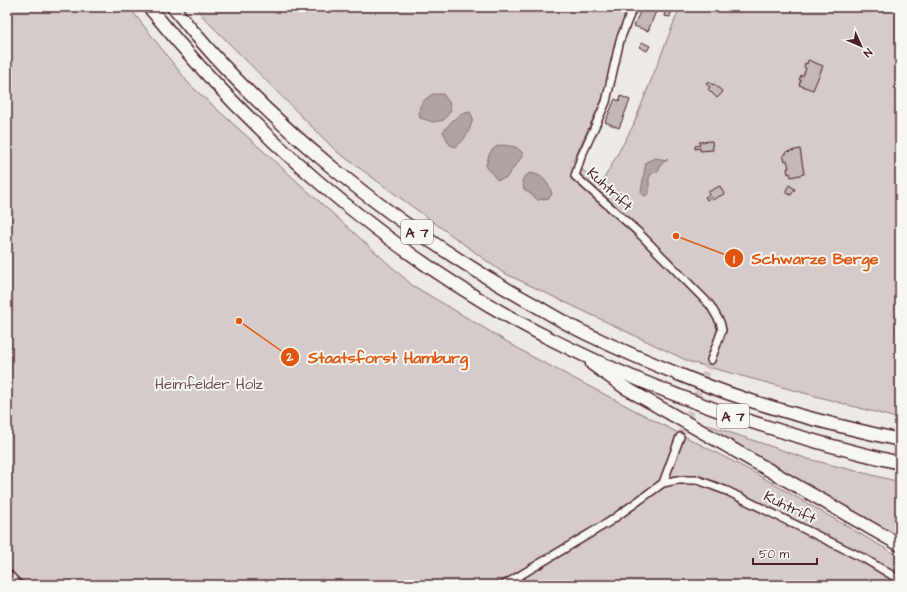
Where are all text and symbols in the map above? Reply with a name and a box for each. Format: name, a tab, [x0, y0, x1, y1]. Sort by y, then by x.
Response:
north arrow	[841, 26, 881, 66]
text: N	[860, 45, 875, 61]
street label: Kuhtrift	[582, 163, 637, 216]
road number: A 7	[401, 220, 433, 244]
callout: Schwarze Berge	[724, 244, 887, 272]
text: Schwarze Berge	[751, 248, 879, 272]
text: 1	[733, 251, 735, 268]
callout: Staatsforst Hamburg	[280, 343, 476, 371]
text: Staatsforst Hamburg	[307, 347, 469, 371]
text: 2	[286, 349, 294, 366]
park label: Heimfelder Holz	[155, 374, 264, 395]
road number: A 7	[717, 404, 749, 428]
street label: Kuhtrift	[760, 486, 819, 529]
scale bar	[753, 540, 817, 566]
text: 50 m	[759, 546, 790, 563]

